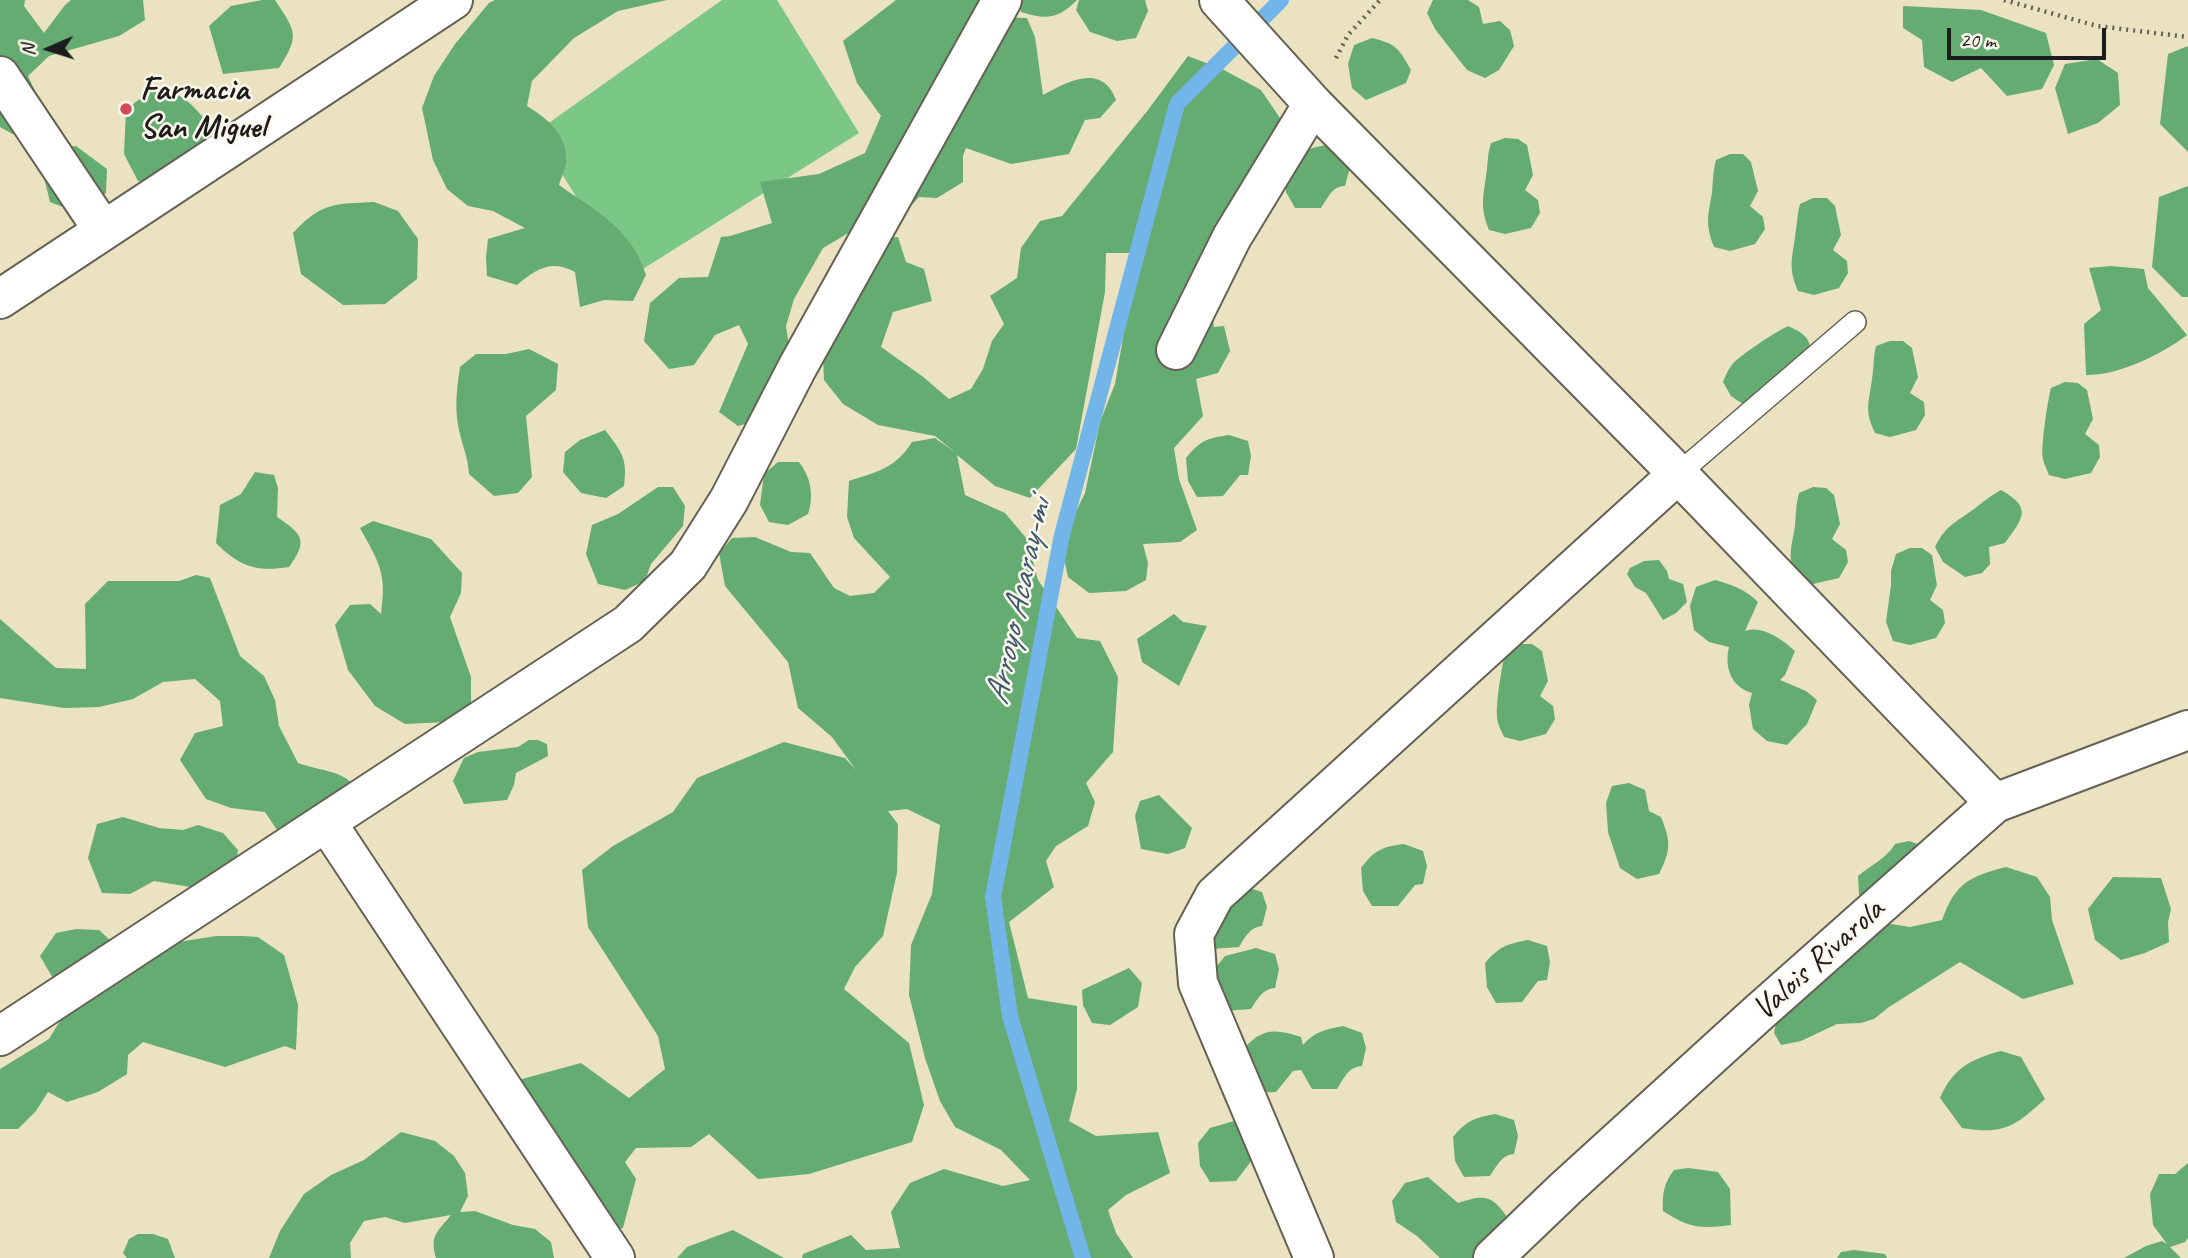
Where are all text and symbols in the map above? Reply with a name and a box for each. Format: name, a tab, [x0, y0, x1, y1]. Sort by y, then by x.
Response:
north arrow	[14, 14, 84, 84]
scale bar	[1950, 14, 2109, 58]
text: 20 m	[1960, 27, 1996, 53]
text: N	[16, 44, 40, 57]
place label: Farmacia San Miguel	[140, 70, 266, 148]
marker: Farmacia San Miguel	[118, 101, 134, 117]
water label: Arroyo Acaray-mi	[977, 495, 1061, 709]
street label: Valois Rivarola	[1745, 891, 1893, 1029]

